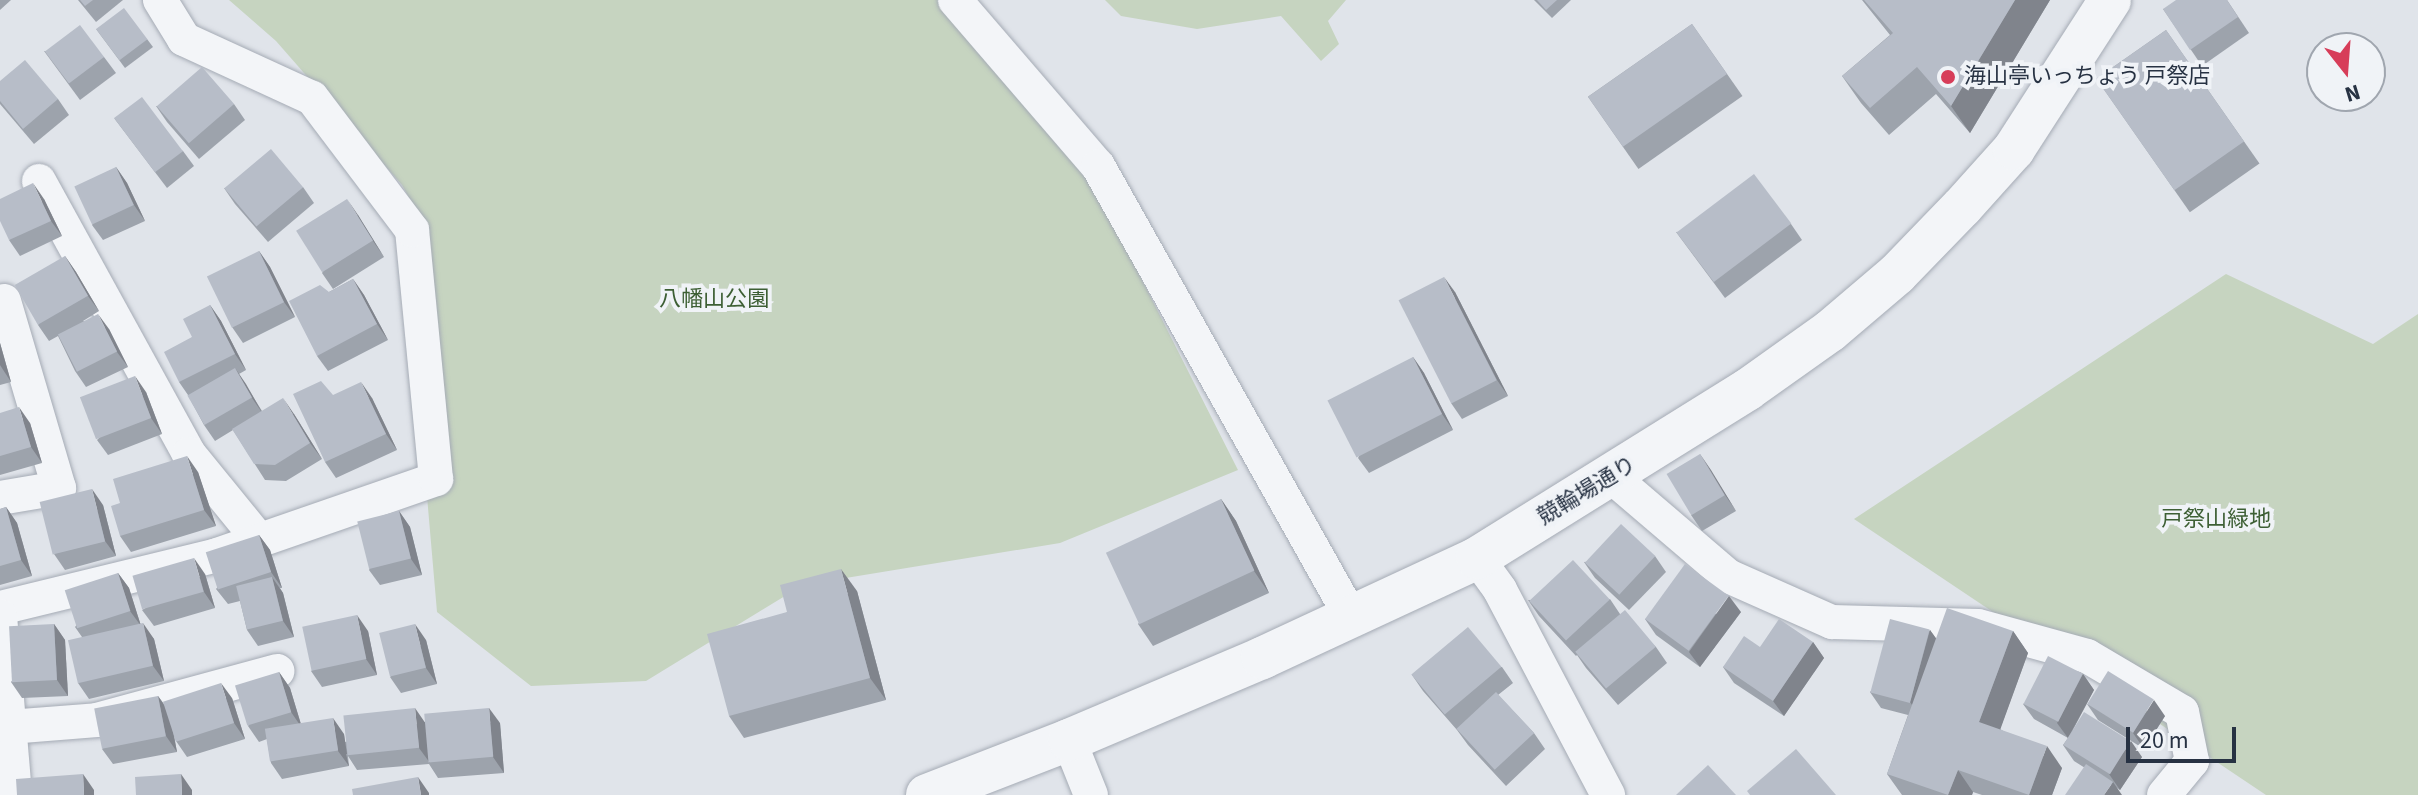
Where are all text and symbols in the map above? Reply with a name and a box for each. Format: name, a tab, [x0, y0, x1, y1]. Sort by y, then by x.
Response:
north arrow	[2306, 32, 2386, 112]
place label: 海山亭いっちょう 戸祭店	[1964, 64, 2210, 90]
marker: 海山亭いっちょう 戸祭店	[1939, 68, 1957, 86]
text: N	[2341, 76, 2364, 110]
park label: 八幡山公園	[659, 287, 769, 313]
street label: 競輪場通り	[1533, 451, 1641, 531]
park label: 戸祭山緑地	[2161, 507, 2271, 533]
scale bar	[2130, 711, 2240, 761]
text: 20 m	[2140, 723, 2189, 758]

